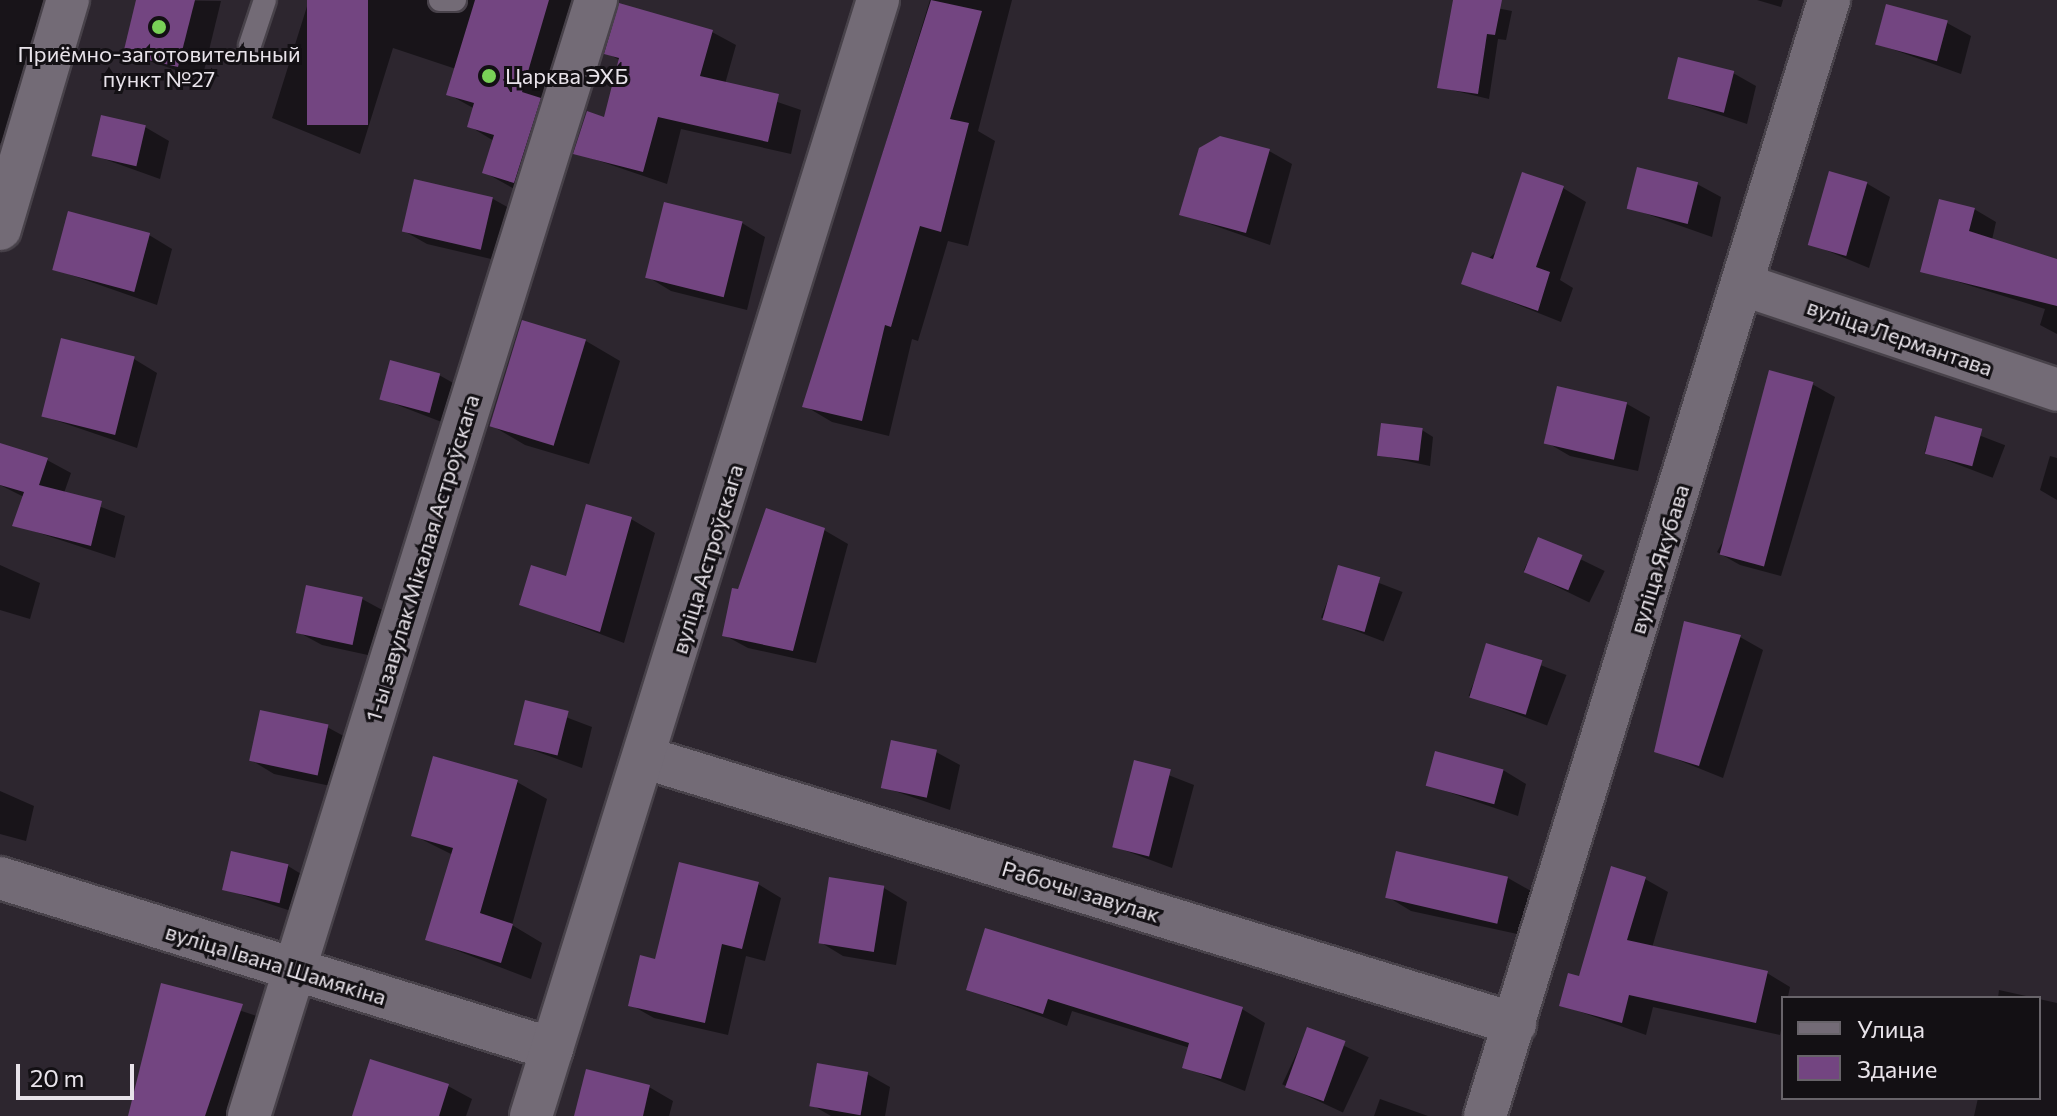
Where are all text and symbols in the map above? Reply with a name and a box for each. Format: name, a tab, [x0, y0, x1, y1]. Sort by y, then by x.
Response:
marker: Приёмно-заготовительный пункт №27	[150, 18, 168, 36]
place label: Приёмно-заготовительный пункт №27	[17, 40, 301, 92]
place label: Царква ЭХБ	[505, 63, 628, 89]
marker: Царква ЭХБ	[480, 67, 498, 85]
street label: вуліца Лермантава	[1804, 293, 1996, 381]
street label: 1-ы завулак Мікалая Астроўскага	[360, 391, 484, 725]
street label: вуліца Астроўскага	[666, 461, 748, 657]
street label: вуліца Якубава	[1624, 481, 1694, 637]
street label: Рабочы завулак	[999, 854, 1163, 928]
street label: вуліца Івана Шамякіна	[162, 918, 390, 1010]
legend	[1781, 996, 2041, 1100]
text: Улица	[1857, 1014, 1925, 1043]
scale bar	[20, 1048, 138, 1098]
text: Здание	[1857, 1054, 1937, 1083]
text: 20 m	[30, 1063, 84, 1092]

